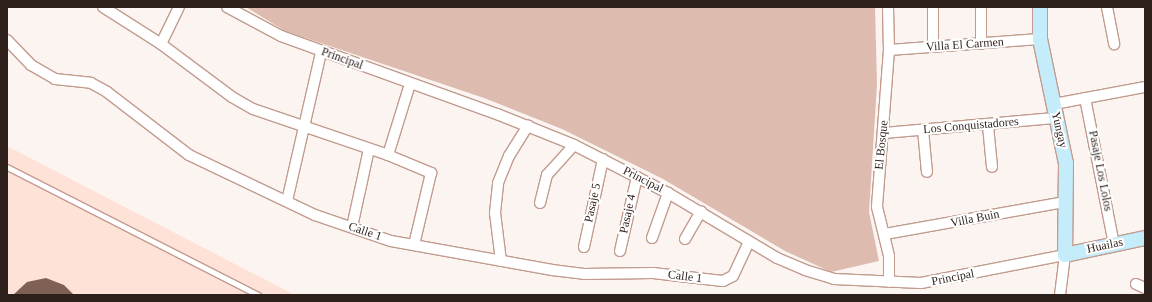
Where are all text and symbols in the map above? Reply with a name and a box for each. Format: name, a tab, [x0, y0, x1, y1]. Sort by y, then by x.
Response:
street label: Villa El Carmen	[926, 35, 1004, 55]
street label: Principal	[319, 45, 365, 73]
street label: Yungay	[1048, 111, 1070, 149]
street label: Los Conquistadores	[923, 115, 1019, 137]
street label: El Bosque	[872, 120, 892, 170]
street label: Pasaje Los Lolos	[1085, 129, 1115, 213]
street label: Principal	[620, 164, 666, 196]
street label: Pasaje 5	[582, 182, 604, 224]
street label: Pasaje 4	[617, 193, 639, 235]
street label: Villa Buin	[949, 207, 1001, 231]
street label: Calle 1	[346, 220, 384, 244]
street label: Huailas	[1086, 235, 1124, 257]
street label: Principal	[930, 267, 976, 289]
street label: Calle 1	[667, 268, 703, 286]

